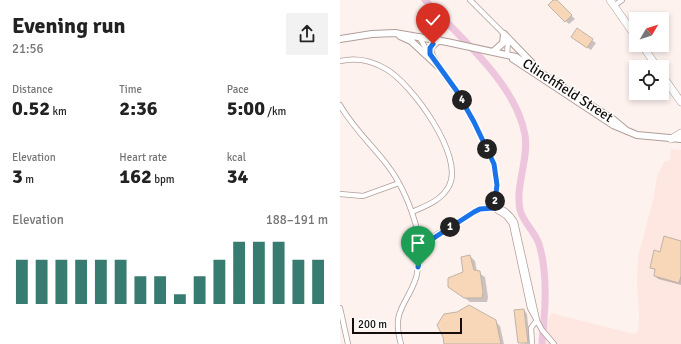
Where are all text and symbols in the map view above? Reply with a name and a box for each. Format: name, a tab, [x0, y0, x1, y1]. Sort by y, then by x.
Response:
pin	[416, 3, 450, 44]
icon: check	[422, 9, 444, 31]
text: Evening run	[12, 12, 126, 39]
north arrow	[629, 12, 669, 52]
map controls	[629, 12, 669, 100]
button: share	[286, 13, 328, 55]
text: 21:56	[12, 41, 44, 57]
street label: Clinchfield Street	[519, 55, 616, 126]
button: locate	[629, 60, 669, 100]
text: Distance	[12, 83, 53, 96]
text: Time	[119, 83, 142, 96]
text: Pace	[227, 83, 249, 96]
pin: 4	[452, 90, 472, 110]
text: 4	[459, 93, 465, 106]
text: 0.52	[12, 96, 50, 121]
text: 2:36	[119, 96, 158, 121]
text: 5:00	[227, 96, 265, 121]
text: km	[50, 105, 67, 118]
text: /km	[265, 105, 286, 118]
pin: 3	[477, 139, 497, 159]
text: 3	[484, 142, 490, 155]
text: Elevation	[12, 151, 56, 164]
text: Heart rate	[119, 151, 167, 164]
text: kcal	[227, 151, 246, 164]
text: 3	[12, 164, 23, 189]
text: 162	[119, 164, 152, 189]
text: 34	[227, 164, 248, 189]
text: m	[23, 173, 34, 186]
text: bpm	[152, 173, 175, 186]
pin: 2	[485, 191, 505, 211]
text: 2	[492, 194, 498, 207]
text: Elevation	[12, 212, 64, 228]
text: 188–191 m	[266, 212, 328, 228]
pin: 1	[440, 217, 460, 237]
text: 1	[447, 220, 453, 233]
pin	[401, 226, 435, 267]
icon: arrive	[407, 232, 429, 254]
scale bar	[352, 316, 462, 335]
text: 200 m	[358, 318, 387, 331]

